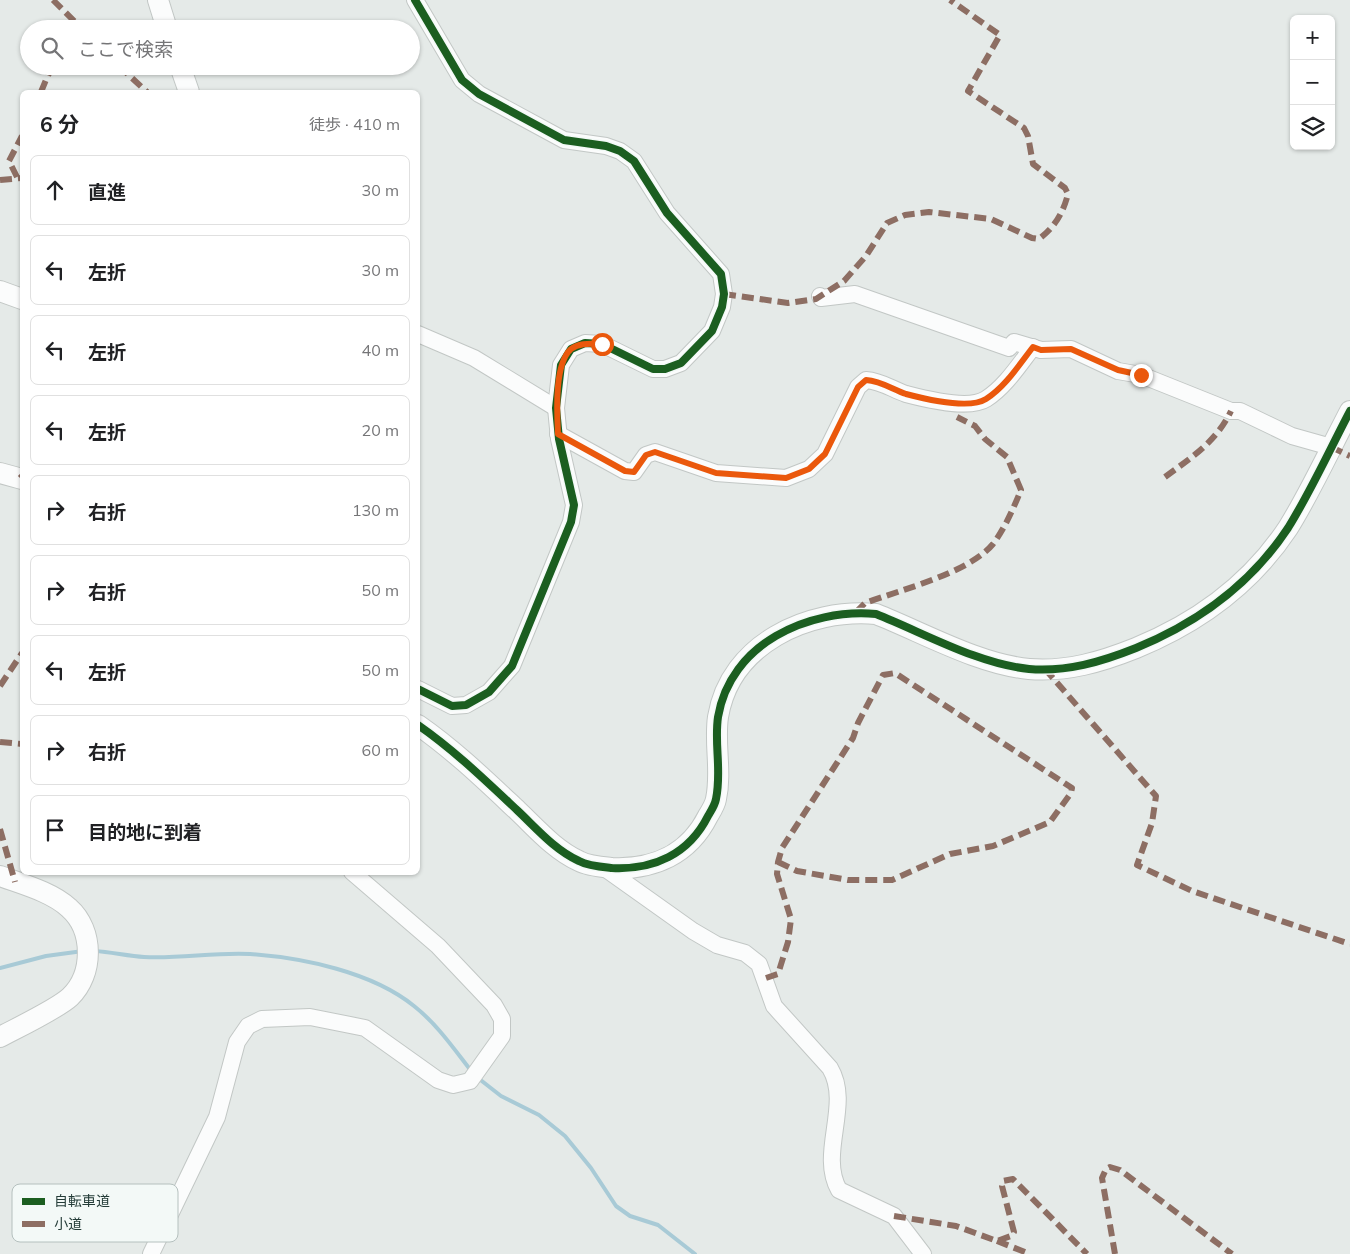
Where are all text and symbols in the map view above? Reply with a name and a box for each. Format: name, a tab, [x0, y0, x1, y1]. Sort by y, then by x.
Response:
map controls	[1290, 15, 1335, 150]
button: +	[1290, 15, 1335, 60]
search box	[20, 20, 420, 75]
icon: search	[38, 34, 66, 62]
text: ここで検索	[78, 37, 173, 61]
button: −	[1290, 60, 1335, 105]
button: layers	[1290, 105, 1335, 150]
text: 6 分	[40, 111, 79, 137]
text: 徒歩 · 410 m	[309, 114, 400, 134]
icon: ahead	[41, 176, 69, 204]
text: 直進	[88, 180, 126, 204]
text: 30 m	[362, 180, 399, 200]
icon: left	[41, 256, 69, 284]
text: 左折	[88, 260, 126, 284]
text: 30 m	[362, 260, 399, 280]
route start	[591, 333, 614, 356]
icon: left	[41, 336, 69, 364]
text: 左折	[88, 340, 126, 364]
text: 40 m	[362, 340, 399, 360]
route end	[1130, 364, 1153, 387]
icon: left	[41, 416, 69, 444]
text: 左折	[88, 420, 126, 444]
text: 20 m	[362, 420, 399, 440]
icon: right	[41, 496, 69, 524]
text: 右折	[88, 500, 126, 524]
text: 130 m	[352, 500, 399, 520]
icon: right	[41, 576, 69, 604]
text: 右折	[88, 580, 126, 604]
text: 50 m	[362, 580, 399, 600]
icon: left	[41, 656, 69, 684]
text: 左折	[88, 660, 126, 684]
text: 50 m	[362, 660, 399, 680]
icon: right	[41, 736, 69, 764]
text: 右折	[88, 740, 126, 764]
text: 60 m	[362, 740, 399, 760]
icon: arrive	[41, 816, 69, 844]
text: 目的地に到着	[88, 820, 202, 844]
legend	[12, 1184, 178, 1242]
text: 自転車道	[54, 1192, 110, 1210]
text: 小道	[54, 1215, 82, 1233]

